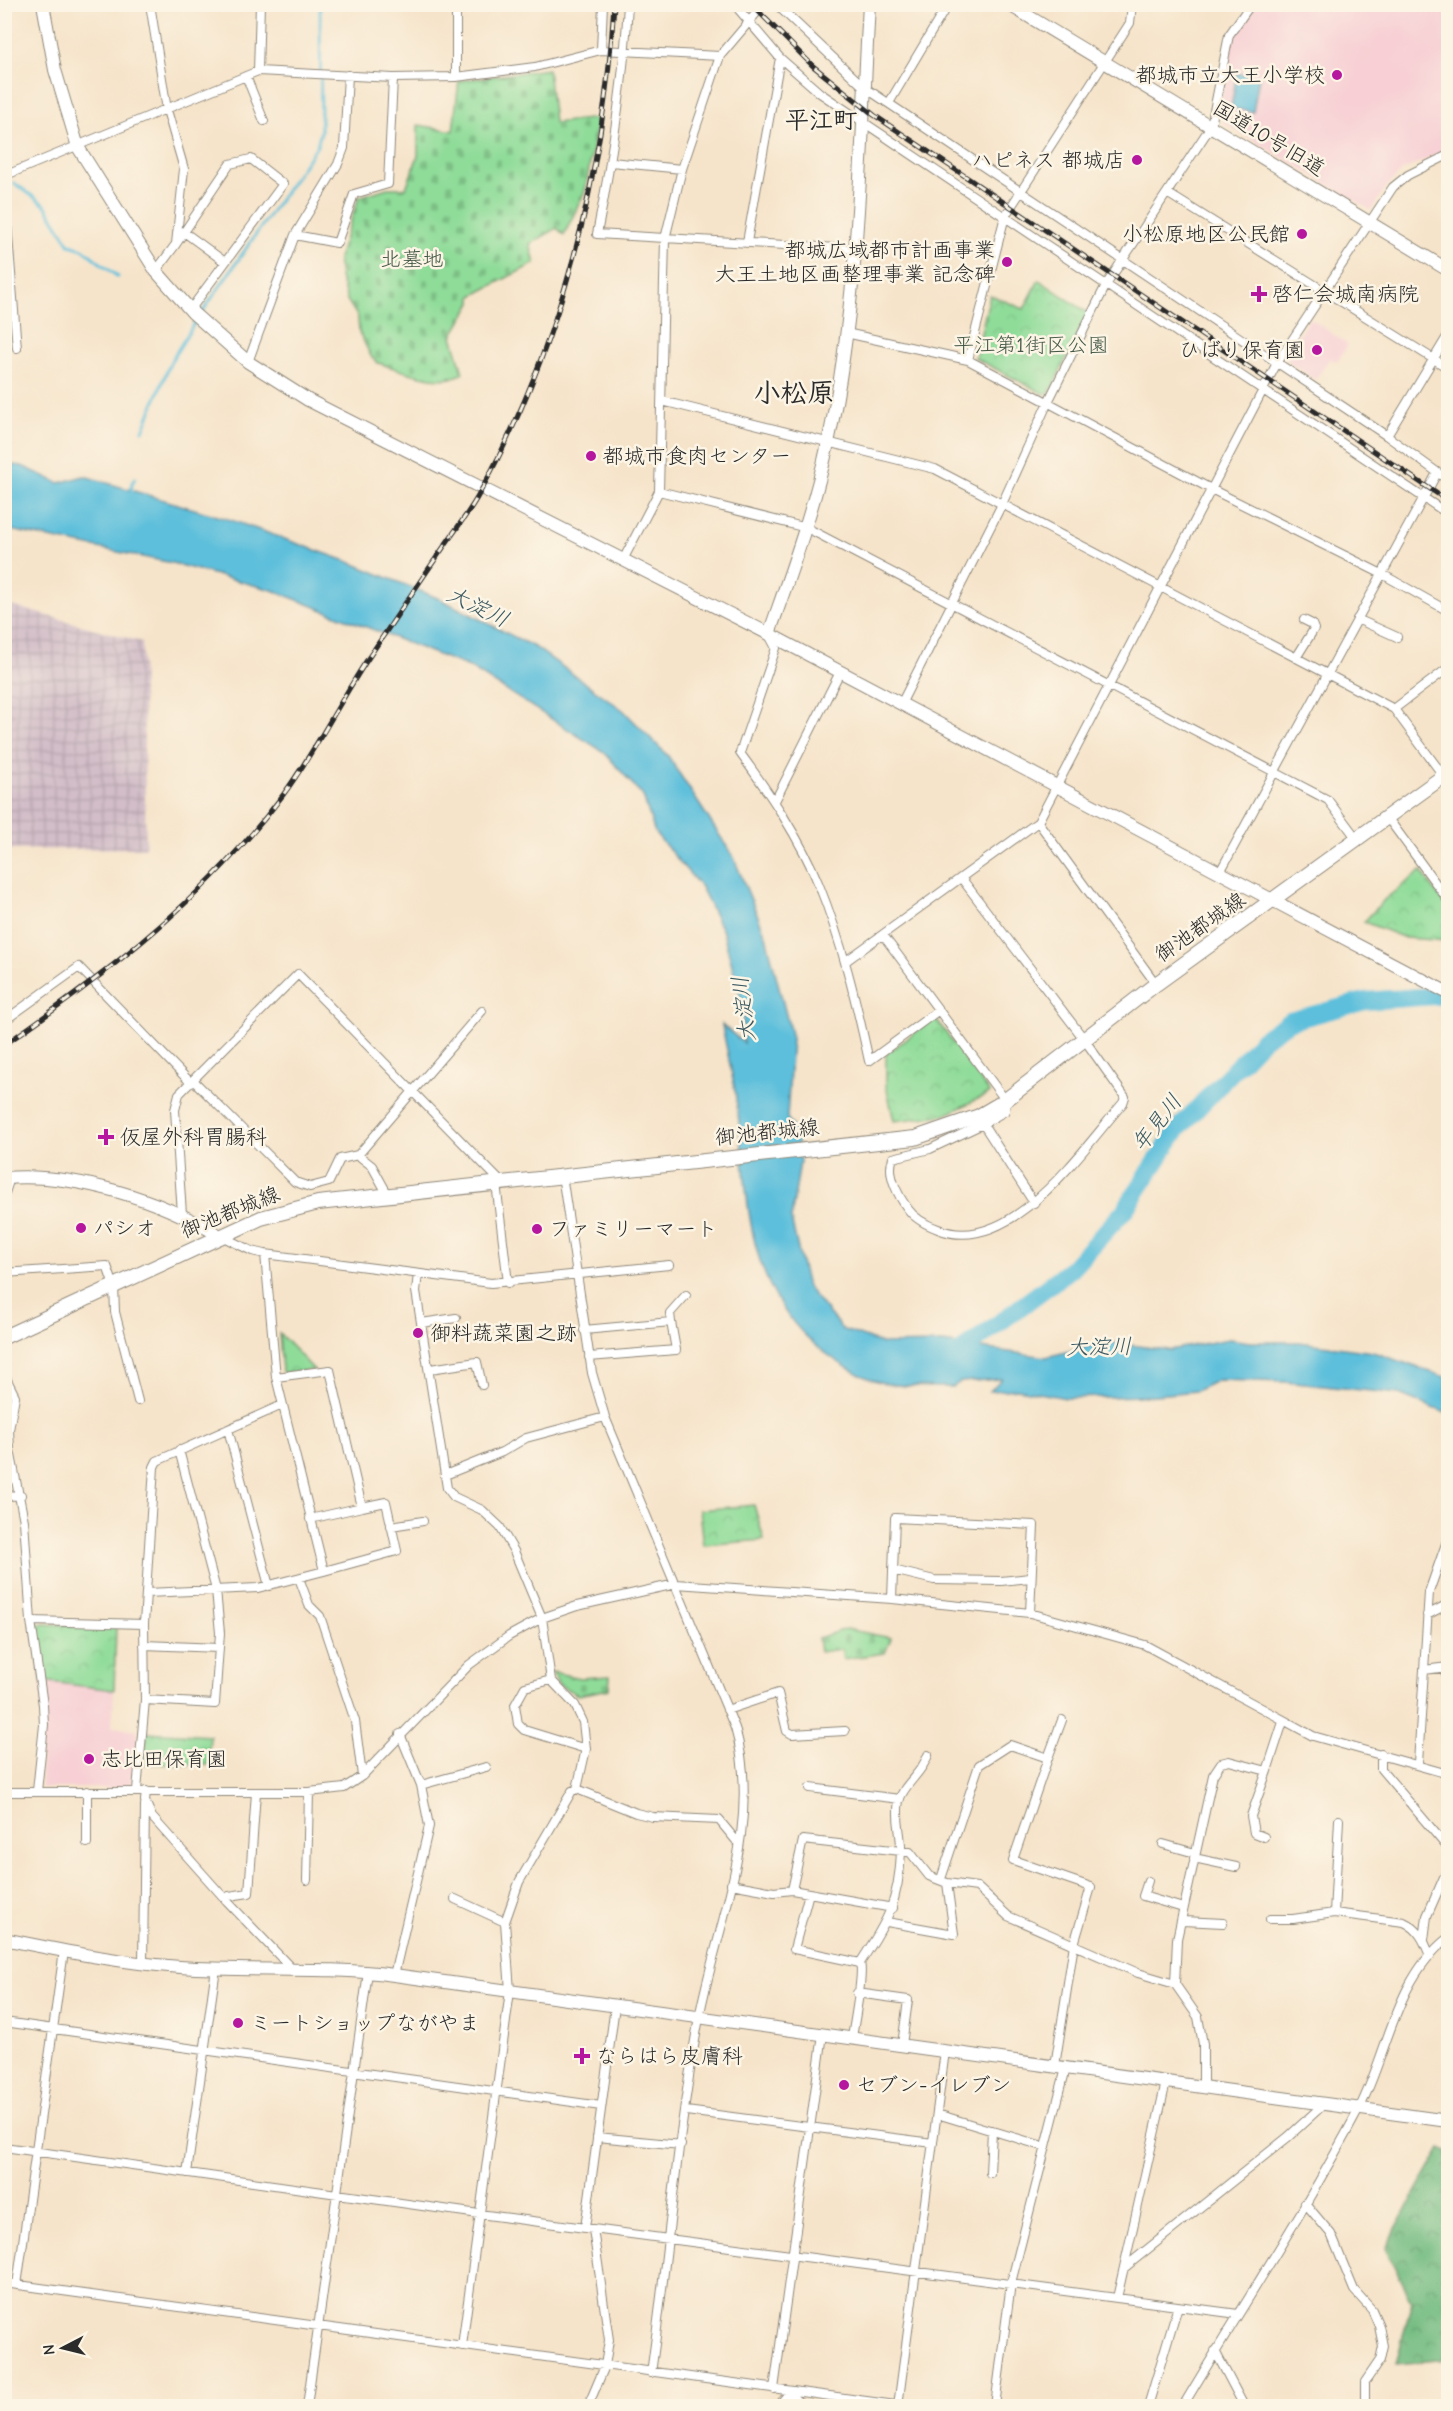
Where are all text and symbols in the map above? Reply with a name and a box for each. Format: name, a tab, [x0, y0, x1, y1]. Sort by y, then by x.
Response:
place label: 都城市立大王小学校	[1136, 63, 1325, 87]
marker: 都城市立大王小学校	[1330, 68, 1344, 82]
street label: 国道10号旧道	[1209, 95, 1329, 181]
district label: 平江町	[785, 106, 857, 134]
place label: ハピネス 都城店	[971, 148, 1125, 172]
marker: ハピネス 都城店	[1130, 153, 1144, 167]
place label: 小松原地区公民館	[1122, 222, 1290, 246]
marker: 小松原地区公民館	[1295, 227, 1309, 241]
place label: 都城広域都市計画事業 大王土地区画整理事業 記念碑	[715, 238, 995, 286]
park label: 北墓地	[381, 247, 444, 271]
marker: 都城広域都市計画事業 大王土地区画整理事業 記念碑	[1000, 255, 1014, 269]
place label: 啓仁会城南病院	[1272, 282, 1419, 306]
marker: 啓仁会城南病院	[1250, 285, 1268, 303]
park label: 平江第1街区公園	[953, 333, 1109, 357]
place label: ひばり保育園	[1179, 338, 1305, 362]
marker: ひばり保育園	[1310, 343, 1324, 357]
district label: 小松原	[754, 378, 835, 409]
place label: 都城市食肉センター	[603, 444, 791, 468]
marker: 都城市食肉センター	[584, 449, 598, 463]
water label: 大淀川	[443, 581, 513, 633]
street label: 御池都城線	[1150, 887, 1250, 967]
water label: 大淀川	[727, 975, 761, 1043]
water label: 年見川	[1126, 1089, 1188, 1157]
street label: 御池都城線	[714, 1115, 820, 1149]
place label: 仮屋外科胃腸科	[120, 1125, 267, 1149]
marker: 仮屋外科胃腸科	[97, 1128, 115, 1146]
street label: 御池都城線	[177, 1181, 283, 1243]
place label: パシオ	[93, 1216, 156, 1240]
place label: ファミリーマート	[549, 1217, 717, 1241]
marker: パシオ	[74, 1221, 88, 1235]
marker: ファミリーマート	[530, 1222, 544, 1236]
place label: 御料蔬菜園之跡	[430, 1321, 577, 1345]
marker: 御料蔬菜園之跡	[411, 1326, 425, 1340]
water label: 大淀川	[1066, 1333, 1132, 1361]
place label: 志比田保育園	[101, 1747, 227, 1771]
marker: 志比田保育園	[82, 1752, 96, 1766]
place label: ミートショップながやま	[250, 2011, 480, 2035]
marker: ミートショップながやま	[231, 2016, 245, 2030]
place label: ならはら皮膚科	[596, 2044, 743, 2068]
marker: ならはら皮膚科	[573, 2047, 591, 2065]
place label: セブン-イレブン	[856, 2073, 1011, 2097]
marker: セブン-イレブン	[837, 2078, 851, 2092]
north arrow	[33, 2318, 93, 2378]
text: N	[40, 2343, 59, 2356]

